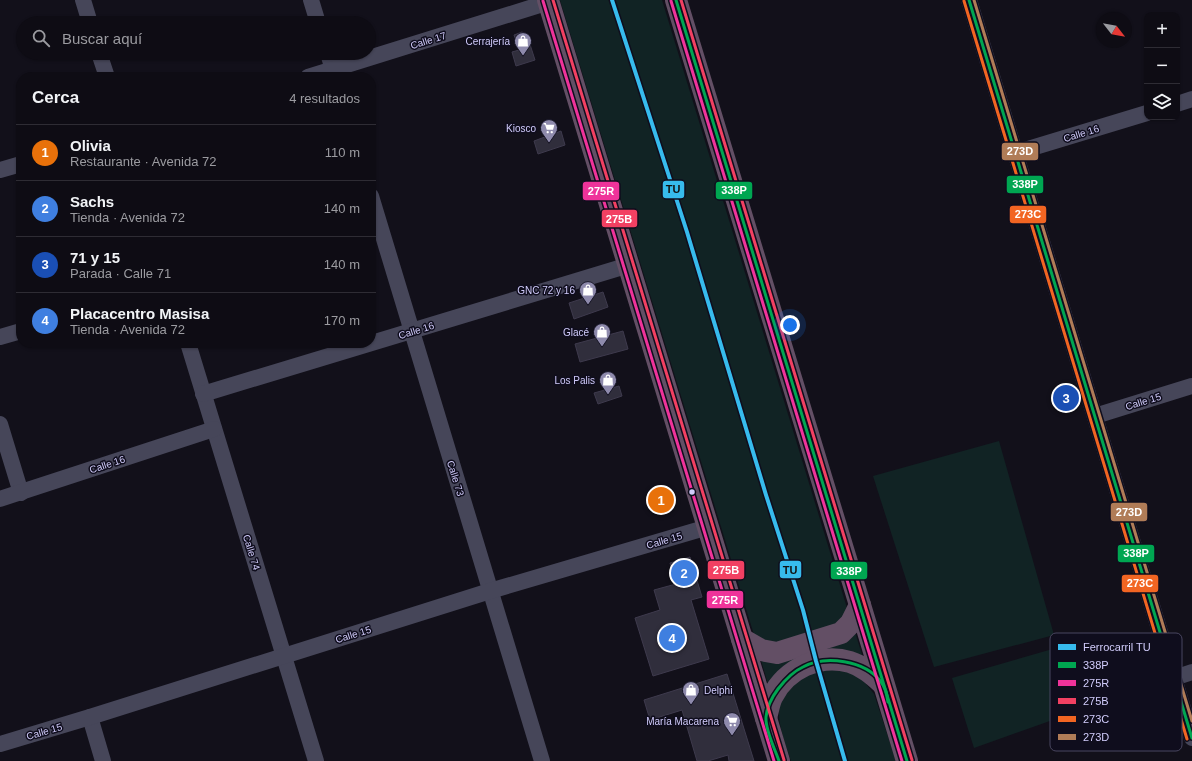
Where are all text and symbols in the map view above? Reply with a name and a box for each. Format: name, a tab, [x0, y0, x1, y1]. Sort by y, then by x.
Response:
north arrow	[1096, 12, 1132, 48]
map controls	[1144, 12, 1180, 120]
button: +	[1144, 12, 1180, 48]
search box	[16, 16, 376, 60]
icon: search	[30, 27, 52, 49]
text: Buscar aquí	[62, 30, 142, 47]
street label: Calle 17	[409, 30, 448, 51]
shop icon: Cerrajería	[513, 31, 533, 56]
place label: Cerrajería	[466, 36, 510, 47]
button: −	[1144, 48, 1180, 84]
button: layers	[1144, 84, 1180, 120]
text: Cerca	[32, 88, 79, 107]
text: 4 resultados	[289, 91, 360, 106]
supermarket icon: Kiosco	[539, 118, 559, 143]
place label: Kiosco	[506, 123, 536, 134]
street label: Calle 16	[1062, 123, 1101, 144]
text: Olivia	[70, 137, 111, 154]
line badge: 273D	[1001, 142, 1039, 161]
text: 1	[41, 145, 49, 160]
text: 110 m	[325, 145, 360, 160]
text: 273D	[1007, 145, 1033, 157]
text: Restaurante · Avenida 72	[70, 154, 216, 169]
line badge: 338P	[1006, 175, 1044, 194]
text: 338P	[1012, 178, 1038, 190]
line badge: TU	[662, 180, 685, 199]
line badge: 275R	[582, 181, 620, 201]
line badge: 338P	[715, 181, 753, 200]
text: TU	[666, 183, 680, 195]
text: 338P	[721, 184, 747, 196]
text: 275R	[588, 185, 614, 197]
text: Sachs	[70, 193, 114, 210]
text: 2	[41, 201, 49, 216]
text: 140 m	[324, 201, 360, 216]
line badge: 273C	[1009, 205, 1047, 224]
text: 273C	[1015, 208, 1041, 220]
line badge: 275B	[601, 209, 638, 228]
text: Tienda · Avenida 72	[70, 210, 185, 225]
text: 275B	[606, 213, 632, 225]
text: 71 y 15	[70, 249, 120, 266]
text: 3	[41, 257, 49, 272]
text: 140 m	[324, 257, 360, 272]
text: Parada · Calle 71	[70, 266, 171, 281]
shop icon: GNC 72 y 16	[578, 280, 598, 305]
place label: GNC 72 y 16	[517, 285, 575, 296]
text: Placacentro Masisa	[70, 305, 209, 322]
text: 4	[41, 313, 49, 328]
text: 170 m	[324, 313, 360, 328]
your location	[780, 315, 800, 335]
street label: Calle 16	[397, 320, 436, 341]
text: Tienda · Avenida 72	[70, 322, 185, 337]
shop icon: Glacé	[592, 322, 612, 347]
place label: Glacé	[563, 327, 589, 338]
shop icon: Los Palis	[598, 370, 618, 395]
place label: Los Palis	[554, 375, 595, 386]
pin: 3	[1053, 383, 1079, 413]
street label: Calle 15	[1124, 391, 1163, 412]
street label: Calle 16	[88, 453, 127, 475]
street label: Calle 73	[445, 459, 466, 498]
pin: 1	[648, 485, 674, 515]
unlabelled marker	[687, 487, 697, 497]
line badge: 273D	[1110, 502, 1148, 522]
text: 273D	[1116, 506, 1142, 518]
street label: Calle 15	[645, 530, 684, 551]
street label: Calle 74	[241, 533, 262, 572]
line badge: 338P	[1117, 544, 1155, 563]
text: 338P	[1123, 547, 1149, 559]
pin: 2	[671, 558, 697, 588]
line badge: 275B	[707, 560, 745, 580]
line badge: TU	[779, 560, 802, 579]
line badge: 338P	[830, 561, 868, 580]
text: 275B	[713, 564, 739, 576]
text: TU	[783, 564, 797, 576]
text: 338P	[836, 565, 862, 577]
line badge: 273C	[1121, 574, 1159, 593]
text: 273C	[1127, 577, 1153, 589]
line badge: 275R	[706, 590, 744, 609]
text: 275R	[712, 594, 738, 606]
pin: 4	[659, 623, 685, 653]
street label: Calle 15	[334, 624, 373, 645]
legend	[1050, 633, 1182, 751]
text: Ferrocarril TU	[1083, 641, 1151, 653]
text: 338P	[1083, 659, 1109, 671]
text: 275R	[1083, 677, 1109, 689]
shop icon: Delphi	[681, 680, 701, 705]
place label: Delphi	[704, 685, 732, 696]
text: 275B	[1083, 695, 1109, 707]
supermarket icon: María Macarena	[722, 711, 742, 736]
text: 273C	[1083, 713, 1109, 725]
place label: María Macarena	[646, 716, 719, 727]
street label: Calle 15	[25, 721, 64, 742]
text: 273D	[1083, 731, 1109, 743]

